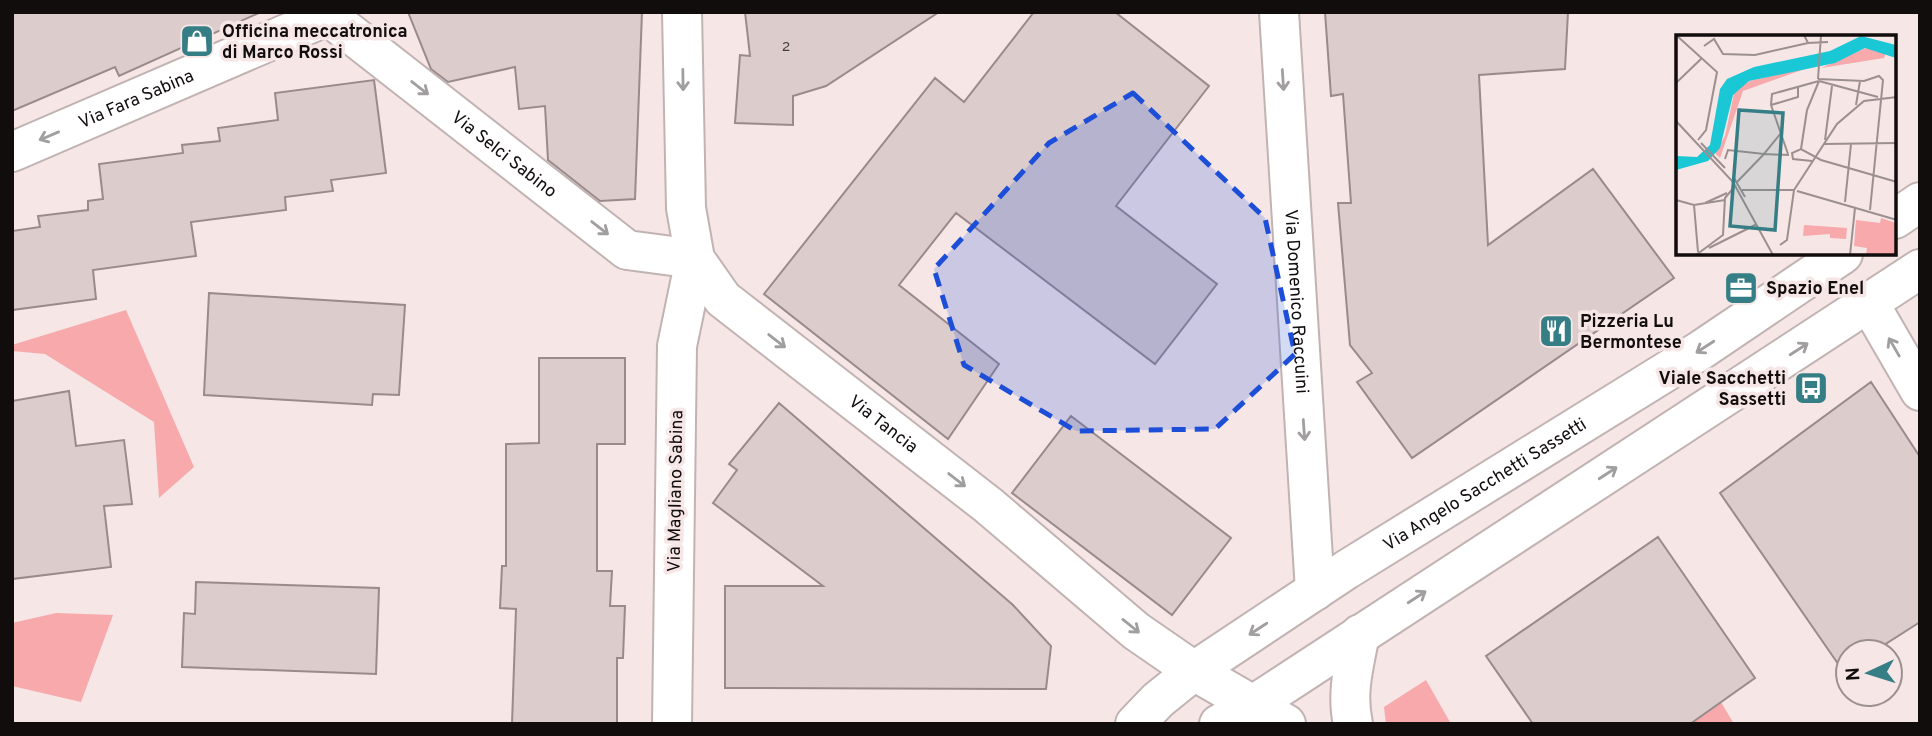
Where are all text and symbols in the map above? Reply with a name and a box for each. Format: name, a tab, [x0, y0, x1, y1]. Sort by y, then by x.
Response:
place label: Officina meccatronica di Marco Rossi	[222, 21, 408, 65]
shop icon: Officina meccatronica di Marco Rossi	[178, 22, 216, 60]
inset map	[1676, 35, 1897, 256]
house number: 2	[782, 39, 790, 56]
street label: Via Fara Sabina	[75, 65, 198, 135]
one-way arrow	[676, 69, 690, 92]
one-way arrow	[1277, 69, 1290, 91]
one-way arrow	[411, 81, 429, 96]
street label: Via Selci Sabino	[446, 107, 561, 204]
one-way arrow	[39, 131, 60, 144]
street label: Via Domenico Raccuini	[1278, 209, 1313, 394]
one-way arrow	[590, 221, 608, 236]
office icon: Spazio Enel	[1722, 269, 1760, 307]
place label: Spazio Enel	[1766, 278, 1864, 301]
place label: Pizzeria Lu Bermontese	[1580, 311, 1682, 355]
restaurant icon: Pizzeria Lu Bermontese	[1537, 312, 1575, 350]
one-way arrow	[767, 334, 785, 349]
one-way arrow	[1887, 337, 1901, 357]
one-way arrow	[1696, 339, 1715, 354]
one-way arrow	[1788, 342, 1808, 356]
place label: Viale Sacchetti Sassetti	[1659, 368, 1786, 412]
bus stop icon: Viale Sacchetti Sassetti	[1792, 369, 1830, 407]
street label: Via Tancia	[843, 391, 922, 459]
street label: Via Magliano Sabina	[664, 410, 689, 572]
street label: Via Angelo Sacchetti Sassetti	[1379, 414, 1591, 557]
one-way arrow	[1298, 418, 1311, 441]
one-way arrow	[1598, 466, 1617, 481]
one-way arrow	[947, 473, 965, 488]
one-way arrow	[1407, 590, 1426, 605]
one-way arrow	[1122, 619, 1140, 634]
one-way arrow	[1248, 622, 1268, 636]
north arrow	[1834, 638, 1904, 708]
text: N	[1842, 666, 1866, 682]

